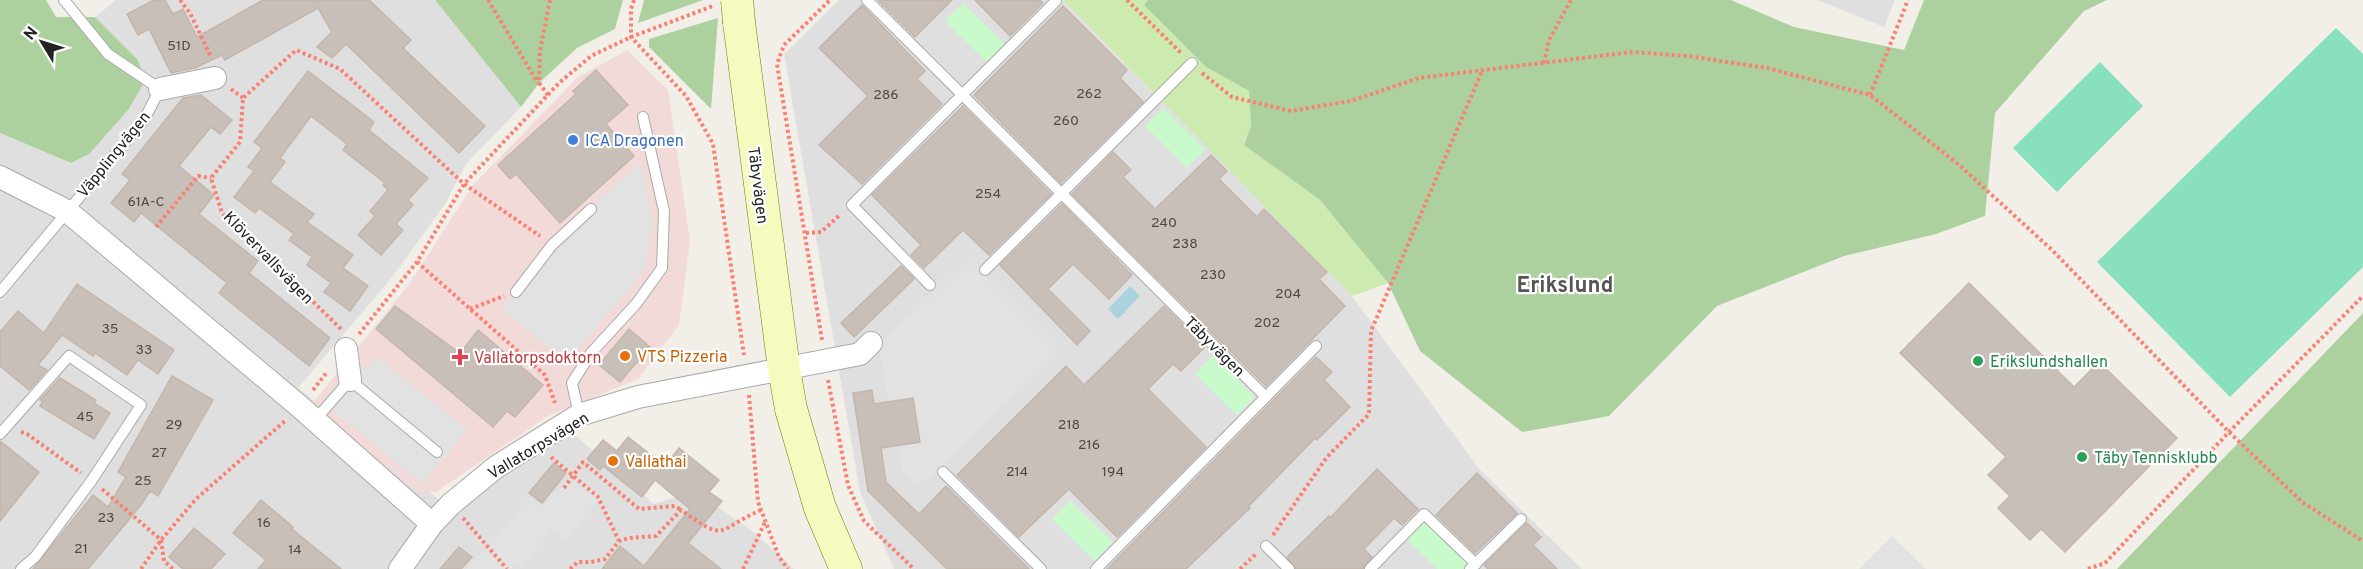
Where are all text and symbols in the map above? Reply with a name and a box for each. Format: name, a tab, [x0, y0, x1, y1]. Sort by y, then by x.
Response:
north arrow	[12, 12, 72, 72]
text: N	[20, 23, 43, 45]
house number: 51D	[167, 38, 191, 55]
house number: 262	[1076, 86, 1102, 103]
house number: 286	[873, 87, 899, 104]
street label: Väpplingvägen	[74, 108, 156, 203]
house number: 260	[1053, 113, 1079, 130]
place label: ICA Dragonen	[585, 132, 684, 152]
marker: ICA Dragonen	[566, 133, 580, 147]
street label: Täbyvägen	[742, 145, 772, 225]
house number: 254	[975, 186, 1001, 203]
house number: 61A-C	[127, 194, 165, 211]
street label: Klövervallsvägen	[218, 208, 317, 309]
house number: 240	[1151, 215, 1177, 232]
house number: 238	[1172, 236, 1198, 253]
house number: 230	[1200, 267, 1226, 284]
district label: Erikslund	[1517, 273, 1613, 300]
house number: 204	[1275, 286, 1301, 303]
street label: Täbyvägen	[1179, 313, 1248, 382]
house number: 202	[1254, 315, 1280, 332]
house number: 35	[101, 321, 119, 338]
house number: 33	[136, 342, 152, 359]
marker: Vallatorpsdoktorn	[451, 348, 469, 366]
place label: VTS Pizzeria	[637, 348, 727, 368]
place label: Vallatorpsdoktorn	[474, 349, 602, 369]
marker: VTS Pizzeria	[618, 349, 632, 363]
place label: Erikslundshallen	[1990, 353, 2108, 373]
marker: Erikslundshallen	[1971, 354, 1985, 368]
house number: 45	[76, 409, 94, 426]
street label: Vallatorpsvägen	[485, 409, 593, 485]
house number: 29	[166, 417, 182, 434]
house number: 218	[1058, 417, 1080, 434]
house number: 216	[1078, 437, 1100, 454]
house number: 27	[151, 445, 167, 462]
place label: Täby Tennisklubb	[2094, 449, 2218, 469]
marker: Täby Tennisklubb	[2075, 450, 2089, 464]
place label: Vallathai	[625, 453, 687, 473]
marker: Vallathai	[606, 454, 620, 468]
house number: 214	[1006, 464, 1028, 481]
house number: 194	[1102, 464, 1124, 481]
house number: 25	[134, 473, 152, 490]
house number: 23	[98, 510, 115, 527]
house number: 16	[257, 515, 271, 532]
house number: 21	[74, 541, 88, 558]
house number: 14	[288, 542, 302, 559]

